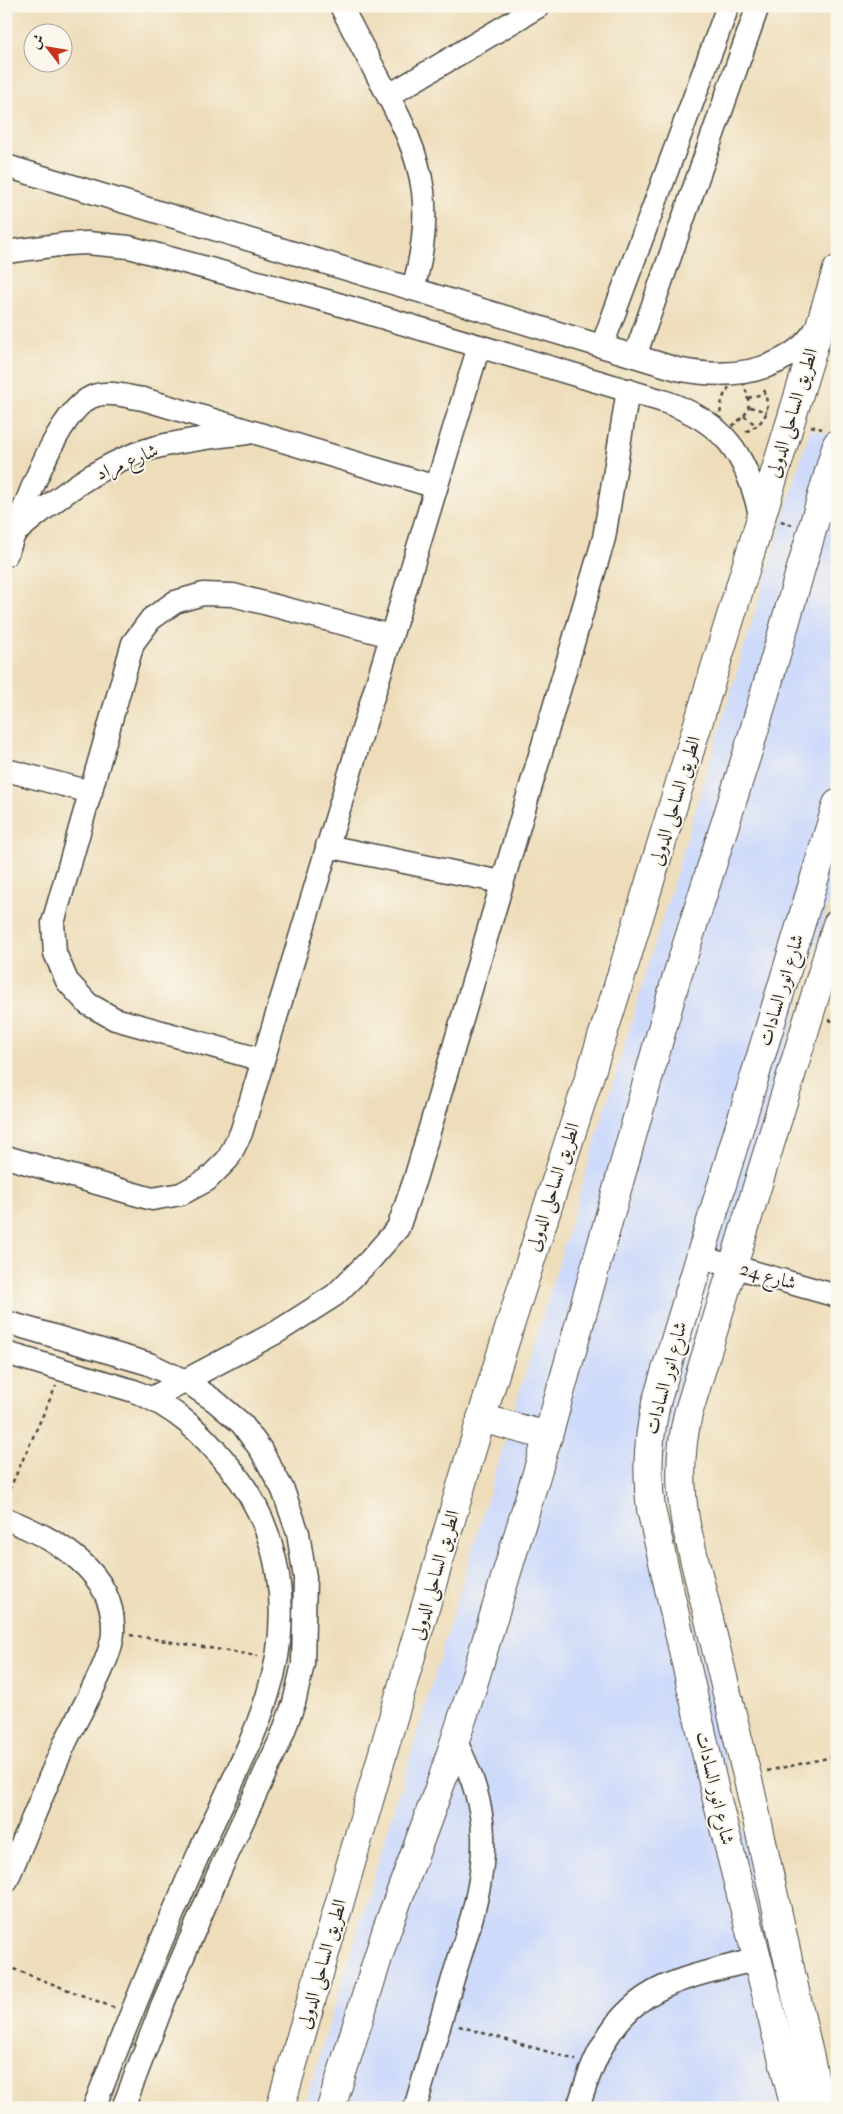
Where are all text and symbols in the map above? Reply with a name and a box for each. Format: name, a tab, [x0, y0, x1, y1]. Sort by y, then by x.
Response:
north arrow	[22, 22, 72, 72]
text: ش	[26, 31, 48, 52]
street label: الطريق الساحلى الدولى	[762, 346, 825, 481]
street label: شارع مراد	[93, 439, 163, 489]
street label: الطريق الساحلى الدولى	[645, 734, 708, 869]
street label: شارع انور السادات	[754, 931, 812, 1050]
street label: الطريق الساحلى الدولى	[522, 1120, 587, 1255]
street label: شارع 24	[736, 1257, 799, 1298]
street label: شارع انور السادات	[640, 1319, 695, 1438]
street label: الطريق الساحلى الدولى	[406, 1508, 467, 1643]
street label: شارع انور السادات	[687, 1729, 739, 1848]
street label: الطريق الساحلى الدولى	[293, 1897, 354, 2032]

